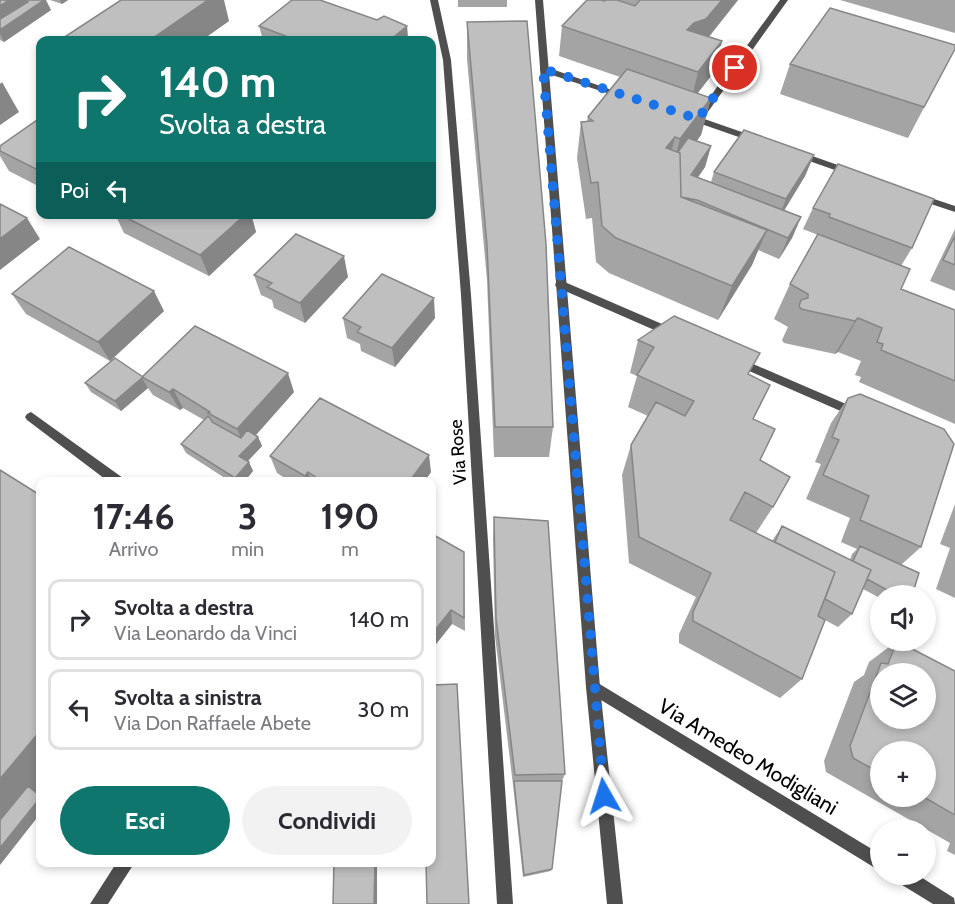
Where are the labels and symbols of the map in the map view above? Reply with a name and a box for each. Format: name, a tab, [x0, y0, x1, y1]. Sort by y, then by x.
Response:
pin	[709, 42, 760, 93]
street label: Via Rose	[445, 419, 471, 485]
street label: Via Amedeo Modigliani	[654, 693, 842, 820]
position arrow	[572, 764, 636, 828]

